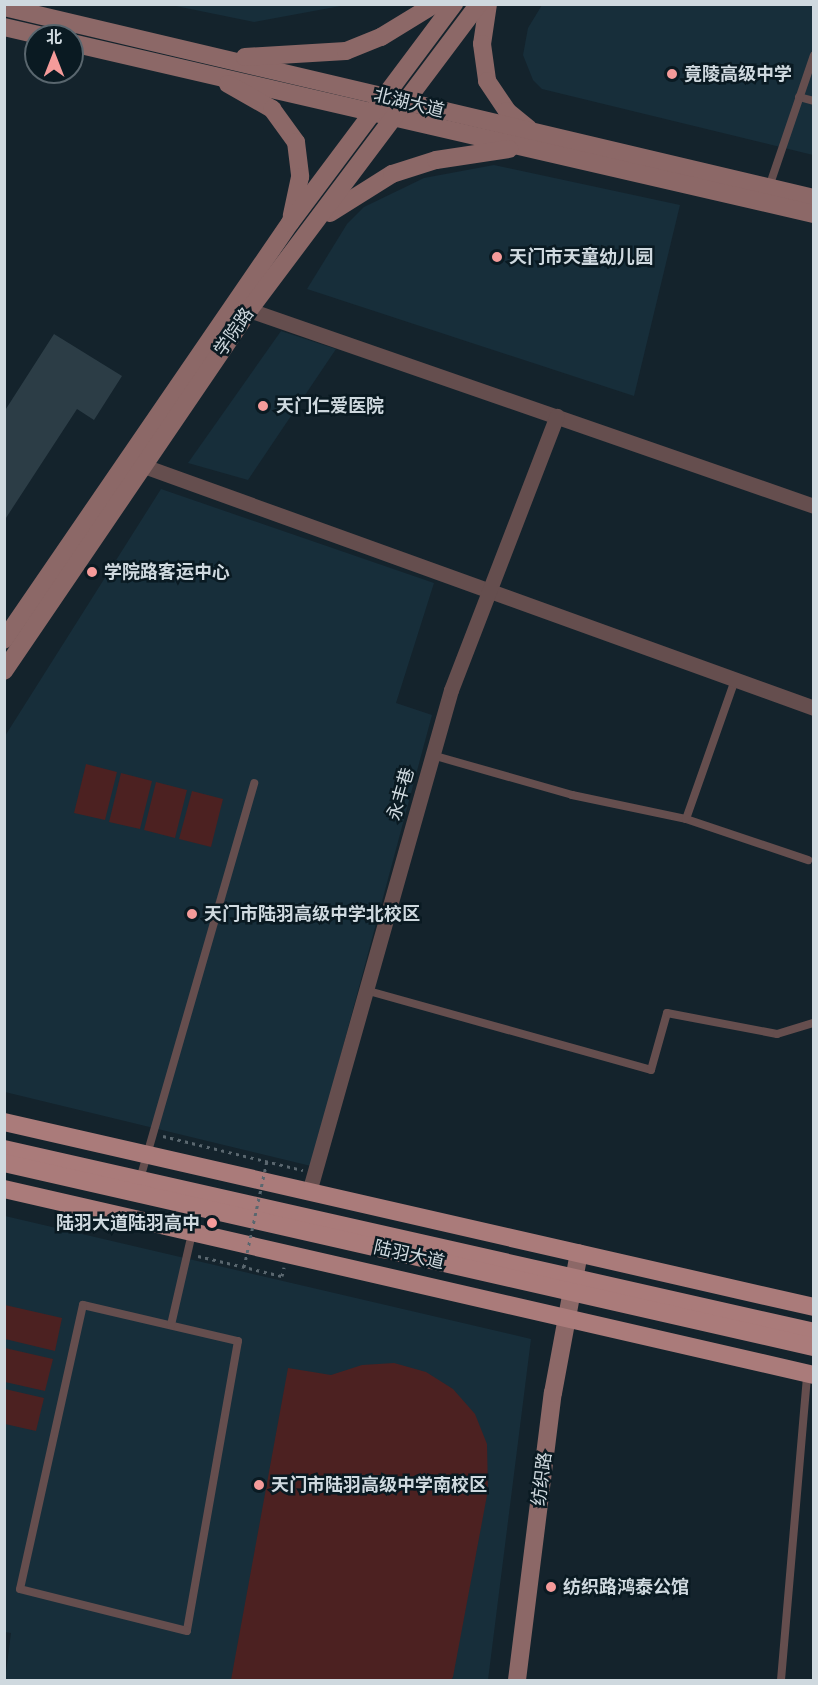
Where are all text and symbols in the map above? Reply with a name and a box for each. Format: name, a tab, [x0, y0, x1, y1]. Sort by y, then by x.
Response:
north arrow	[24, 24, 84, 84]
text: 北	[46, 28, 62, 47]
place label: 竟陵高级中学	[684, 63, 792, 85]
marker: 竟陵高级中学	[665, 67, 679, 81]
street label: 北湖大道	[371, 84, 447, 122]
place label: 天门市天童幼儿园	[509, 246, 653, 268]
marker: 天门市天童幼儿园	[490, 250, 504, 264]
street label: 学院路	[210, 304, 258, 360]
place label: 天门仁爱医院	[276, 395, 384, 417]
marker: 天门仁爱医院	[254, 397, 272, 415]
place label: 学院路客运中心	[104, 561, 230, 583]
marker: 学院路客运中心	[85, 565, 99, 579]
street label: 永丰巷	[383, 765, 419, 823]
place label: 天门市陆羽高级中学北校区	[204, 903, 420, 925]
marker: 天门市陆羽高级中学北校区	[185, 907, 199, 921]
place label: 陆羽大道陆羽高中	[56, 1212, 200, 1234]
marker: 陆羽大道陆羽高中	[205, 1216, 219, 1230]
street label: 陆羽大道	[371, 1236, 447, 1274]
street label: 纺织路	[528, 1451, 556, 1507]
place label: 天门市陆羽高级中学南校区	[271, 1474, 487, 1496]
marker: 天门市陆羽高级中学南校区	[252, 1478, 266, 1492]
place label: 纺织路鸿泰公馆	[563, 1576, 689, 1598]
marker: 纺织路鸿泰公馆	[544, 1580, 558, 1594]

